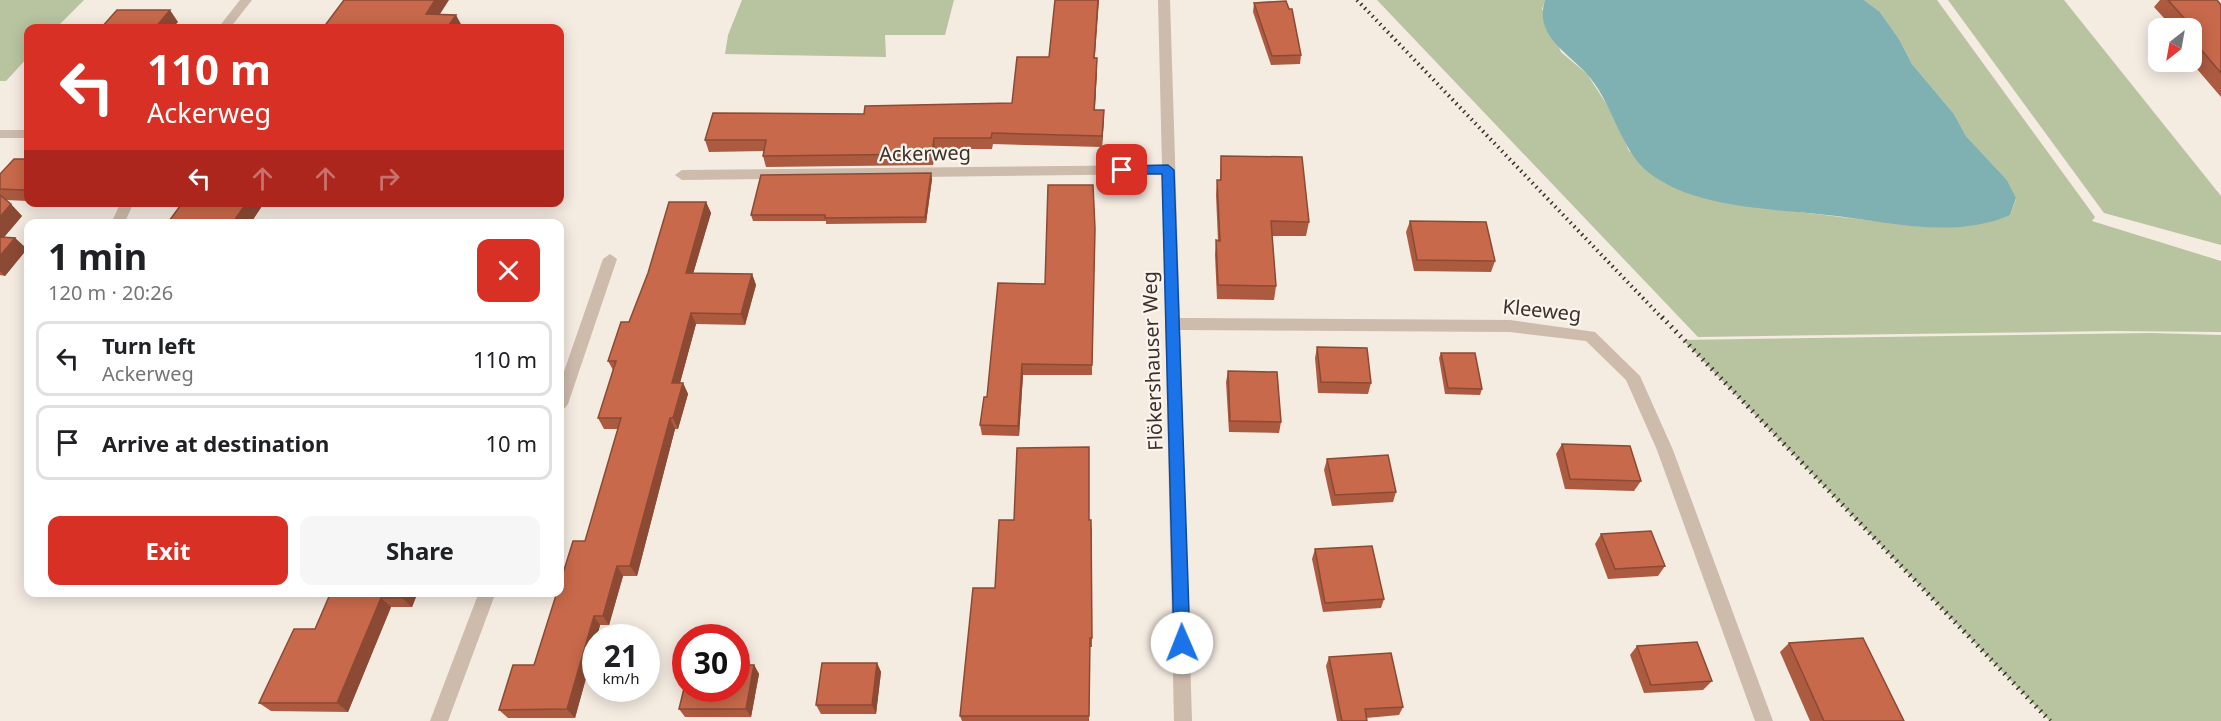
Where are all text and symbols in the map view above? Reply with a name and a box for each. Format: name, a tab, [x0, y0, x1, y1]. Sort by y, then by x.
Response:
north arrow	[2148, 18, 2202, 72]
map controls	[2148, 18, 2202, 72]
text: 110 m	[147, 40, 271, 97]
icon: left	[48, 48, 126, 126]
text: Ackerweg	[147, 94, 271, 131]
street label: Ackerweg	[879, 139, 971, 167]
pin	[1096, 144, 1147, 195]
icon: arrive	[1105, 153, 1138, 186]
icon: left	[183, 162, 216, 195]
icon: ahead	[246, 162, 279, 195]
icon: ahead	[309, 162, 342, 195]
icon: right	[372, 162, 405, 195]
text: 1 min	[48, 232, 147, 281]
button: close	[477, 239, 540, 302]
street label: Flökershauser Weg	[1135, 271, 1169, 451]
text: 120 m · 20:26	[48, 279, 173, 306]
street label: Kleeweg	[1501, 292, 1583, 328]
text: Turn left	[102, 330, 196, 360]
icon: left	[51, 342, 84, 375]
text: 110 m	[473, 344, 537, 374]
text: Ackerweg	[102, 360, 194, 387]
icon: arrive	[51, 426, 84, 459]
text: Arrive at destination	[102, 428, 329, 458]
text: 10 m	[486, 428, 537, 458]
button: Exit	[48, 516, 288, 585]
button: Share	[300, 516, 540, 585]
position arrow	[1150, 611, 1214, 675]
speed limit sign: 30	[672, 624, 750, 702]
text: 21	[604, 635, 638, 676]
text: km/h	[603, 668, 639, 688]

